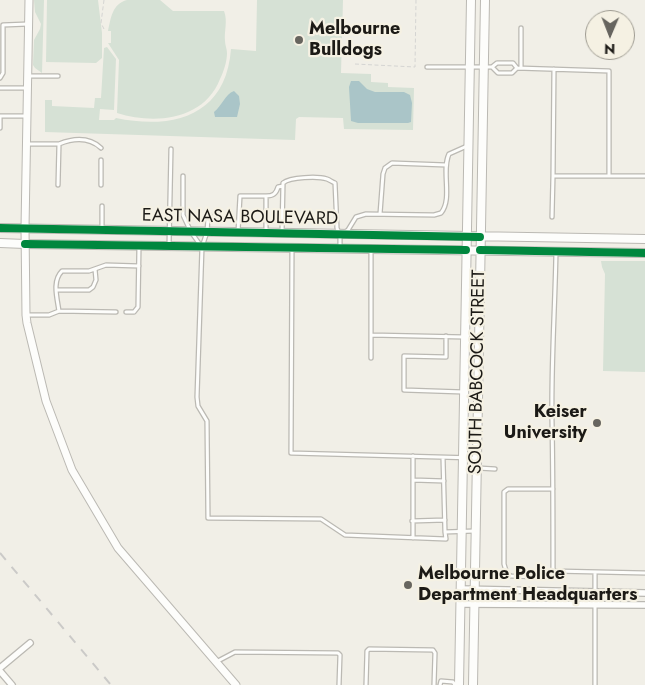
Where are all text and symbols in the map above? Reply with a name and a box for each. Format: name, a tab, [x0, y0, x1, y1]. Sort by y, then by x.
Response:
north arrow	[585, 10, 635, 60]
place label: Melbourne Bulldogs	[309, 19, 400, 62]
marker: Melbourne Bulldogs	[293, 34, 305, 46]
text: N	[604, 39, 615, 59]
street label: EAST NASA BOULEVARD	[142, 205, 338, 231]
street label: SOUTH BABCOCK STREET	[465, 270, 491, 474]
place label: Keiser University	[504, 402, 587, 444]
marker: Keiser University	[591, 417, 603, 429]
place label: Melbourne Police Department Headquarters	[418, 564, 637, 606]
marker: Melbourne Police Department Headquarters	[402, 579, 414, 591]

